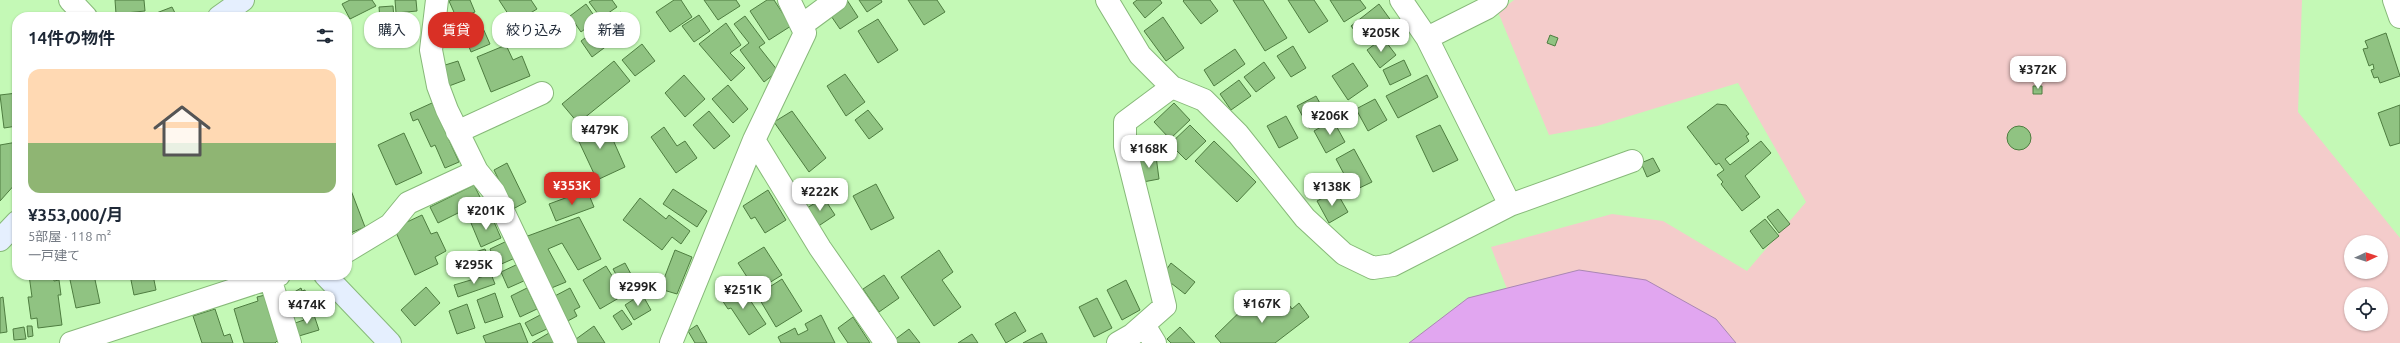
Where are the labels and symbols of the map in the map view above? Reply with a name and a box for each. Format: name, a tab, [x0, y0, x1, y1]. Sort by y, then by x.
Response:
pin: ¥205K	[1353, 19, 1409, 53]
pin: ¥372K	[2010, 56, 2066, 90]
pin: ¥206K	[1302, 102, 1358, 136]
pin: ¥479K	[572, 116, 628, 150]
pin: ¥168K	[1121, 135, 1177, 169]
pin: ¥353K	[544, 172, 600, 206]
pin: ¥138K	[1304, 173, 1360, 207]
pin: ¥222K	[792, 178, 848, 212]
pin: ¥201K	[458, 197, 514, 231]
north arrow	[2344, 235, 2388, 279]
pin: ¥295K	[446, 251, 502, 285]
pin: ¥299K	[610, 273, 666, 307]
pin: ¥251K	[715, 276, 771, 310]
pin: ¥167K	[1234, 290, 1290, 324]
pin: ¥474K	[279, 291, 335, 325]

